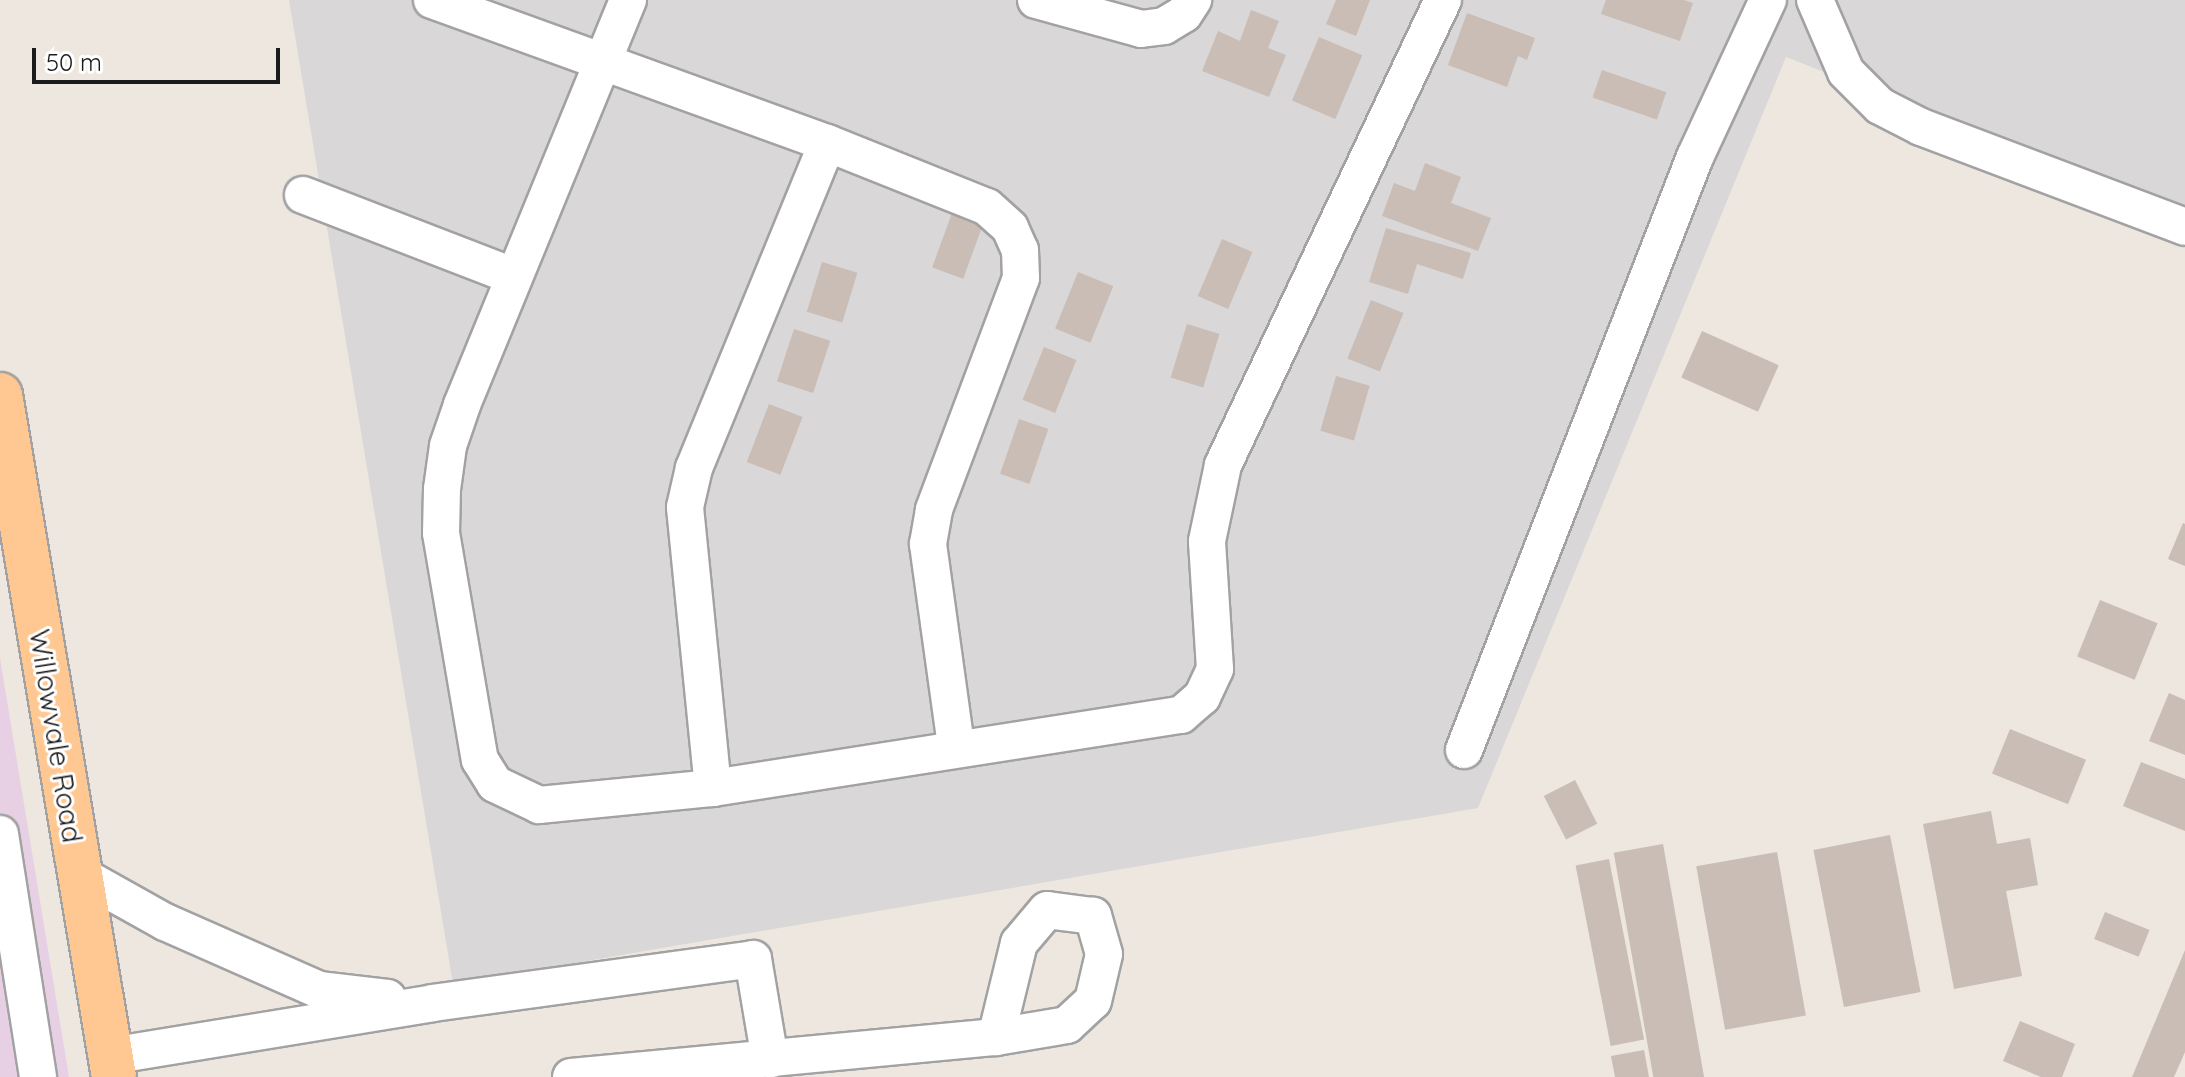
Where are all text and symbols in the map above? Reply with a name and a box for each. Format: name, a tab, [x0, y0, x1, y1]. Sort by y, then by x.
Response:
scale bar	[36, 32, 284, 82]
text: 50 m	[46, 47, 102, 77]
street label: Willowvale Road	[23, 627, 89, 845]

